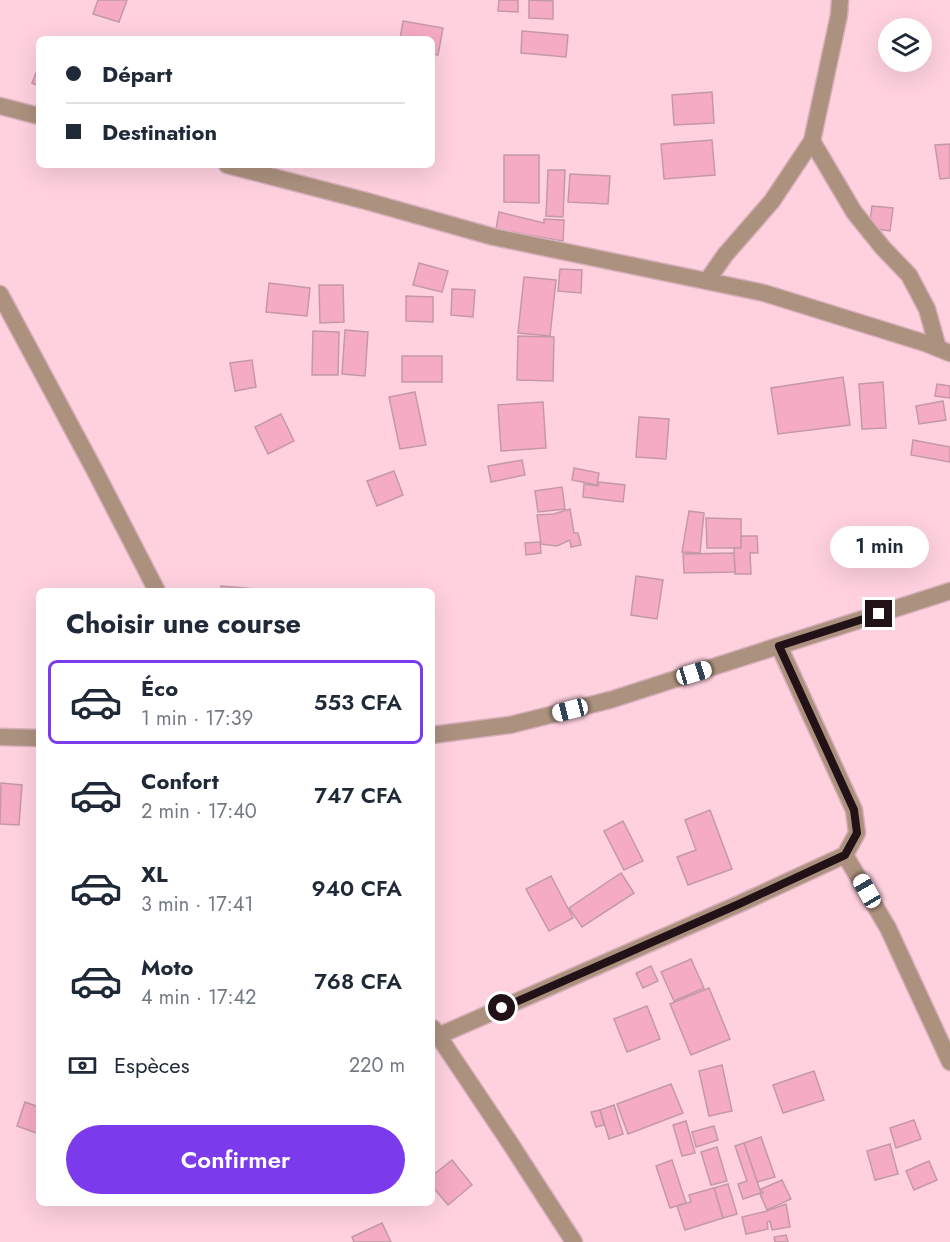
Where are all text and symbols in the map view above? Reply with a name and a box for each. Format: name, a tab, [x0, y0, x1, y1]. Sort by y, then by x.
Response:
map controls	[878, 18, 932, 72]
button: layers	[878, 18, 932, 72]
text: Départ	[102, 58, 172, 90]
text: Destination	[102, 116, 217, 148]
callout: 1 min	[830, 527, 928, 569]
text: 1 min	[855, 532, 904, 561]
route end	[865, 600, 892, 627]
text: Choisir une course	[66, 604, 301, 643]
car	[674, 659, 714, 687]
text: Éco	[141, 672, 178, 704]
icon: car	[69, 675, 123, 729]
text: 553 CFA	[314, 686, 402, 718]
car	[550, 697, 590, 723]
text: 1 min · 17:39	[141, 704, 253, 733]
text: Confort	[141, 765, 219, 797]
icon: car	[69, 768, 123, 822]
text: 747 CFA	[314, 779, 402, 811]
text: 2 min · 17:40	[141, 797, 257, 826]
text: XL	[141, 858, 168, 890]
icon: car	[69, 861, 123, 915]
car	[850, 871, 884, 911]
text: 940 CFA	[311, 872, 402, 904]
text: 3 min · 17:41	[141, 890, 253, 919]
text: Moto	[141, 951, 194, 983]
icon: car	[69, 954, 123, 1008]
text: 768 CFA	[314, 965, 402, 997]
text: 4 min · 17:42	[141, 983, 257, 1012]
route start	[488, 994, 515, 1021]
icon: cash	[66, 1049, 99, 1082]
text: Espèces	[114, 1049, 190, 1081]
text: 220 m	[349, 1051, 405, 1080]
button: Confirmer	[66, 1125, 405, 1194]

